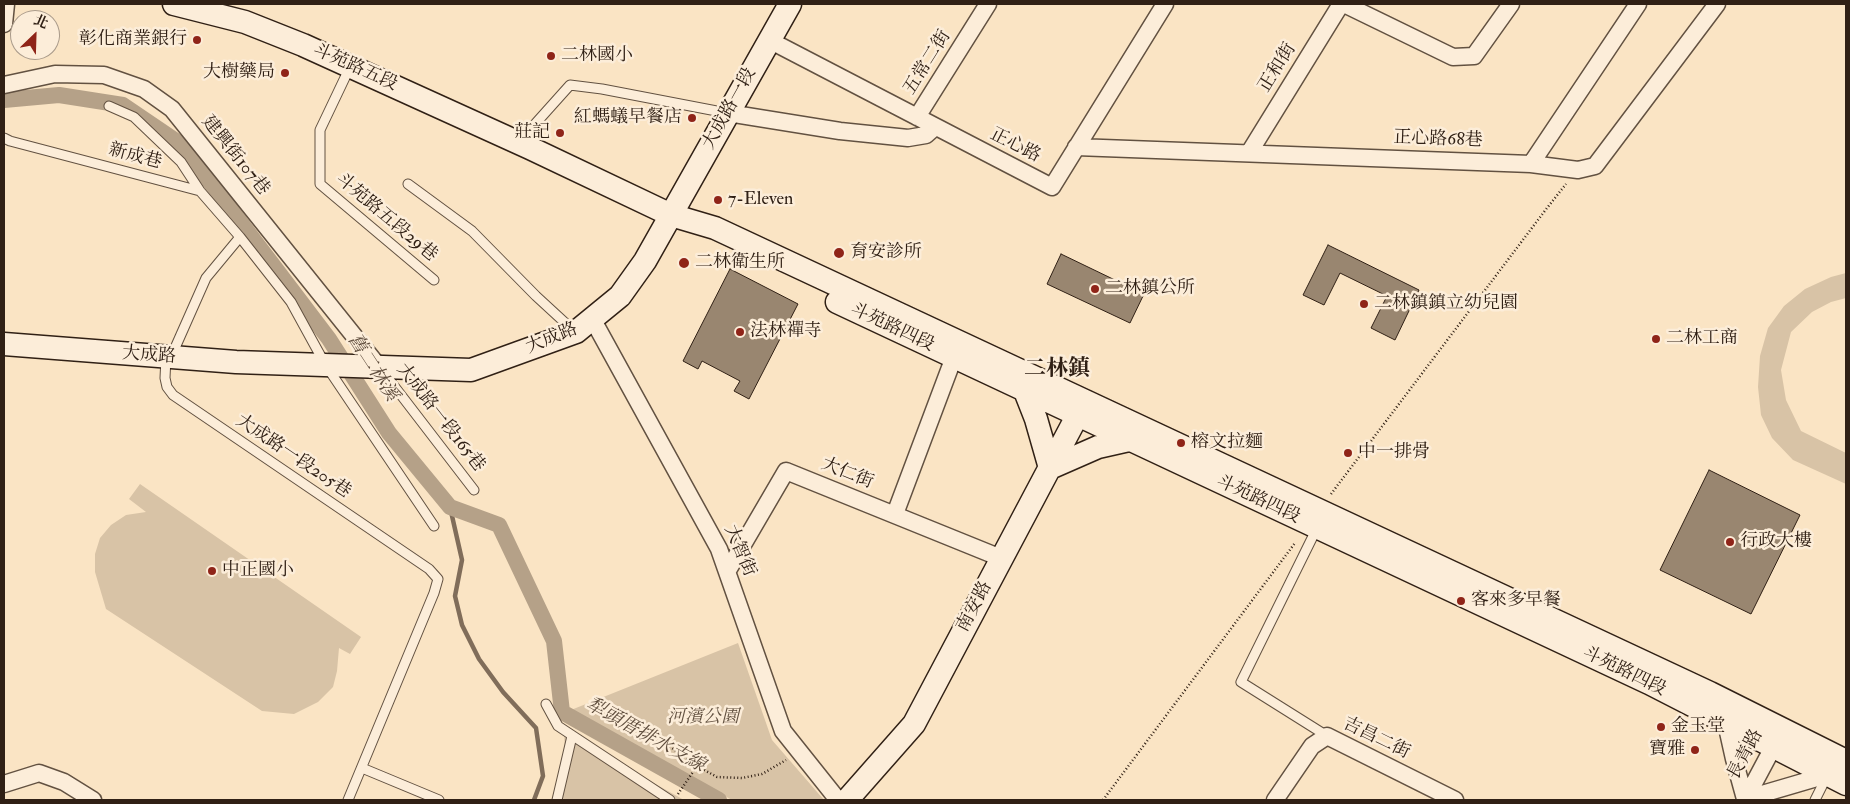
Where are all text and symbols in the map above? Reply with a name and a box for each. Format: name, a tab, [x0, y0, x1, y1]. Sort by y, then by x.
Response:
north arrow	[10, 10, 60, 60]
text: 北	[31, 11, 51, 32]
street label: 五常二街	[900, 27, 956, 99]
place label: 彰化商業銀行	[79, 29, 187, 51]
marker: 彰化商業銀行	[191, 34, 203, 46]
street label: 正和街	[1255, 39, 1301, 97]
street label: 斗苑路五段	[309, 40, 401, 96]
place label: 二林國小	[561, 45, 633, 67]
marker: 二林國小	[545, 50, 557, 62]
place label: 大樹藥局	[203, 62, 275, 84]
street label: 大成路一段	[699, 64, 761, 154]
marker: 大樹藥局	[279, 67, 291, 79]
place label: 紅螞蟻早餐店	[574, 107, 682, 129]
street label: 建興街107巷	[196, 112, 274, 200]
marker: 紅螞蟻早餐店	[686, 112, 698, 124]
place label: 莊記	[514, 122, 550, 144]
street label: 正心路	[986, 124, 1044, 168]
marker: 莊記	[554, 127, 566, 139]
street label: 正心路68巷	[1393, 128, 1483, 152]
street label: 新成巷	[106, 140, 164, 174]
street label: 斗苑路五段29巷	[331, 169, 441, 267]
place label: 7-Eleven	[728, 189, 793, 211]
marker: 7-Eleven	[712, 194, 724, 206]
place label: 育安診所	[850, 242, 922, 264]
marker: 育安診所	[832, 246, 846, 260]
place label: 二林衛生所	[695, 252, 785, 274]
marker: 二林衛生所	[677, 256, 691, 270]
place label: 二林鎮公所	[1105, 278, 1195, 300]
marker: 二林鎮公所	[1089, 283, 1101, 295]
place label: 二林鎮鎮立幼兒園	[1374, 293, 1518, 315]
marker: 二林鎮鎮立幼兒園	[1358, 298, 1370, 310]
street label: 斗苑路四段	[847, 299, 937, 357]
street label: 大成路	[523, 319, 581, 359]
place label: 法林禪寺	[750, 321, 822, 343]
marker: 法林禪寺	[734, 326, 746, 338]
place label: 二林工商	[1666, 328, 1738, 350]
water label: 舊二林溪	[342, 330, 402, 406]
marker: 二林工商	[1650, 333, 1662, 345]
street label: 大成路	[121, 343, 177, 369]
district label: 二林鎮	[1024, 357, 1090, 383]
street label: 大成路一段165巷	[391, 360, 489, 476]
street label: 大成路一段205巷	[231, 411, 355, 503]
place label: 榕文拉麵	[1191, 432, 1263, 454]
marker: 榕文拉麵	[1175, 437, 1187, 449]
place label: 中一排骨	[1358, 442, 1430, 464]
marker: 中一排骨	[1342, 447, 1354, 459]
street label: 大仁街	[818, 454, 876, 494]
street label: 斗苑路四段	[1213, 471, 1303, 529]
street label: 大智街	[719, 522, 759, 580]
place label: 行政大樓	[1740, 531, 1812, 553]
marker: 行政大樓	[1724, 536, 1736, 548]
place label: 中正國小	[222, 560, 294, 582]
marker: 中正國小	[206, 565, 218, 577]
street label: 南安路	[953, 578, 997, 636]
place label: 客來多早餐	[1471, 590, 1561, 612]
marker: 客來多早餐	[1455, 595, 1467, 607]
street label: 斗苑路四段	[1579, 643, 1669, 701]
water label: 犁頭厝排水支線	[581, 694, 709, 778]
park label: 河濱公園	[667, 707, 739, 729]
street label: 吉昌二街	[1339, 714, 1413, 764]
place label: 金玉堂	[1671, 716, 1725, 738]
marker: 金玉堂	[1655, 721, 1667, 733]
street label: 長青路	[1724, 726, 1768, 784]
place label: 寶雅	[1649, 739, 1685, 761]
marker: 寶雅	[1689, 744, 1701, 756]

